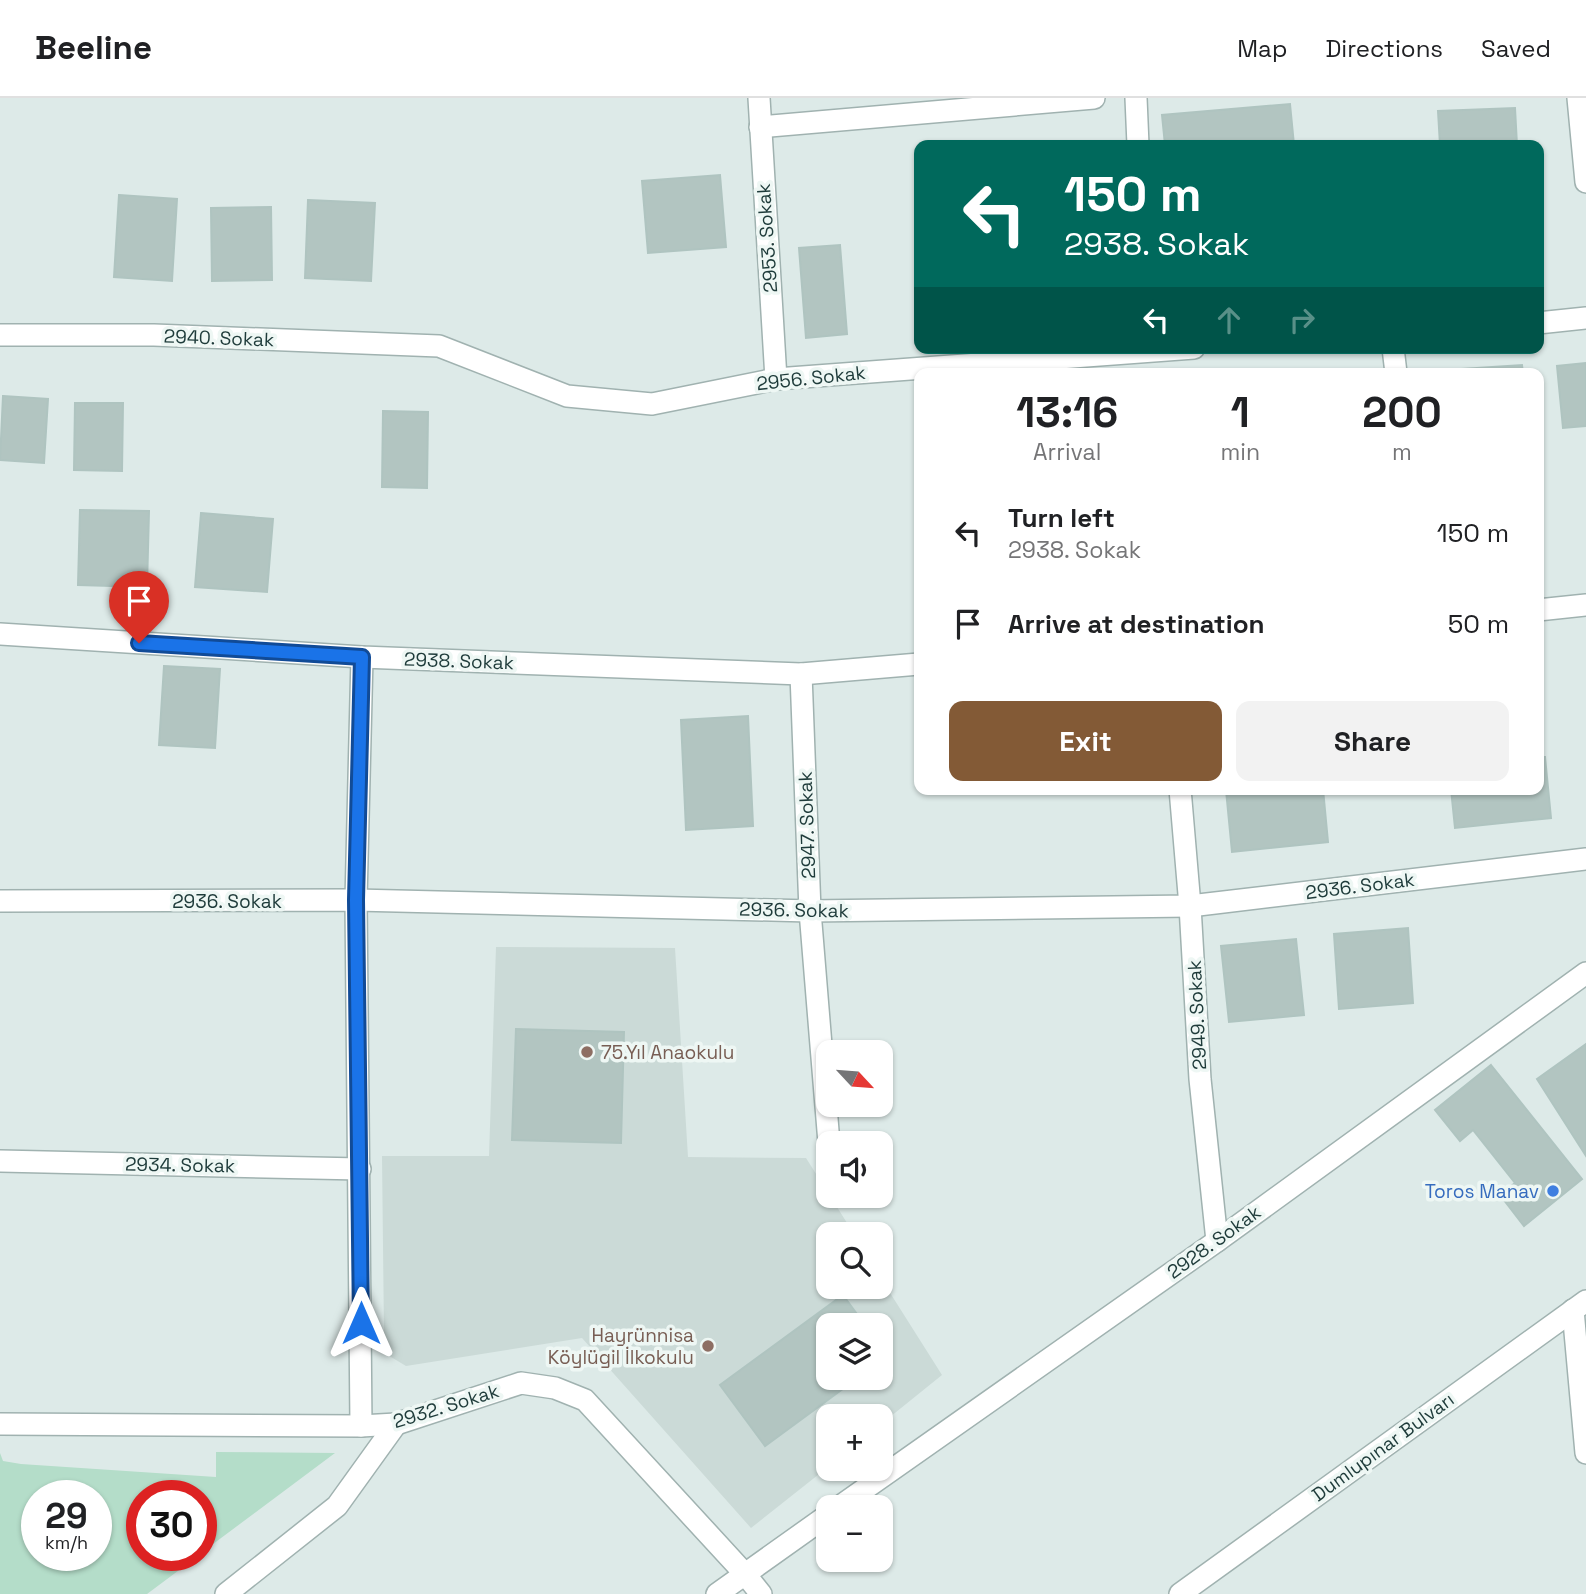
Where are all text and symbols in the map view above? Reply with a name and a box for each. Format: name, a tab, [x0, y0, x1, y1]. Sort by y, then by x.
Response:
text: Beeline	[35, 27, 152, 69]
text: Map	[1237, 33, 1287, 64]
text: Directions	[1325, 33, 1443, 64]
text: Saved	[1481, 33, 1551, 64]
text: 150 m	[1064, 163, 1202, 225]
icon: left	[949, 168, 1040, 259]
street label: 2953. Sokak	[751, 183, 783, 293]
text: 2938. Sokak	[1064, 224, 1249, 264]
icon: left	[1137, 301, 1175, 339]
icon: ahead	[1210, 301, 1248, 339]
icon: right	[1283, 301, 1321, 339]
street label: 2940. Sokak	[163, 324, 275, 352]
street label: 2956. Sokak	[755, 360, 867, 396]
text: 13:16	[1016, 386, 1118, 439]
text: 1	[1231, 386, 1250, 439]
text: 200	[1362, 386, 1442, 439]
text: Arrival	[1033, 437, 1101, 467]
text: min	[1221, 437, 1260, 467]
text: m	[1392, 437, 1412, 467]
text: Turn left	[1008, 501, 1115, 535]
icon: left	[949, 514, 987, 552]
text: 150 m	[1437, 516, 1509, 550]
text: 2938. Sokak	[1008, 535, 1141, 565]
pin	[109, 571, 169, 643]
icon: arrive	[120, 582, 158, 620]
icon: arrive	[949, 605, 987, 643]
text: Arrive at destination	[1008, 607, 1265, 641]
text: 50 m	[1448, 607, 1509, 641]
street label: 2938. Sokak	[404, 647, 514, 675]
button: Exit	[949, 701, 1222, 781]
button: Share	[1236, 701, 1509, 781]
street label: 2947. Sokak	[793, 771, 821, 879]
street label: 2936. Sokak	[1304, 867, 1416, 905]
street label: 2936. Sokak	[172, 889, 282, 914]
street label: 2936. Sokak	[739, 897, 849, 923]
street label: 2949. Sokak	[1182, 959, 1212, 1071]
place label: 75.Yıl Anaokulu	[601, 1040, 734, 1065]
north arrow	[816, 1040, 892, 1116]
map controls	[816, 1040, 893, 1572]
marker: 75.Yıl Anaokulu	[579, 1044, 595, 1060]
button: sound	[816, 1131, 893, 1208]
street label: 2934. Sokak	[125, 1152, 235, 1178]
place label: Toros Manav	[1425, 1179, 1539, 1204]
marker: Toros Manav	[1545, 1183, 1561, 1199]
street label: 2928. Sokak	[1162, 1200, 1266, 1284]
button: search	[816, 1222, 893, 1299]
position arrow	[324, 1286, 398, 1360]
button: layers	[816, 1313, 893, 1390]
place label: Hayrünnisa Köylügil İlkokulu	[548, 1323, 694, 1370]
marker: Hayrünnisa Köylügil İlkokulu	[700, 1338, 716, 1354]
street label: 2932. Sokak	[390, 1378, 502, 1434]
street label: Dumlupınar Bulvarı	[1307, 1387, 1459, 1507]
button: +	[816, 1404, 893, 1481]
speed limit sign: 30	[126, 1480, 217, 1571]
text: 29	[45, 1494, 88, 1538]
button: −	[816, 1495, 893, 1572]
text: km/h	[45, 1531, 88, 1554]

